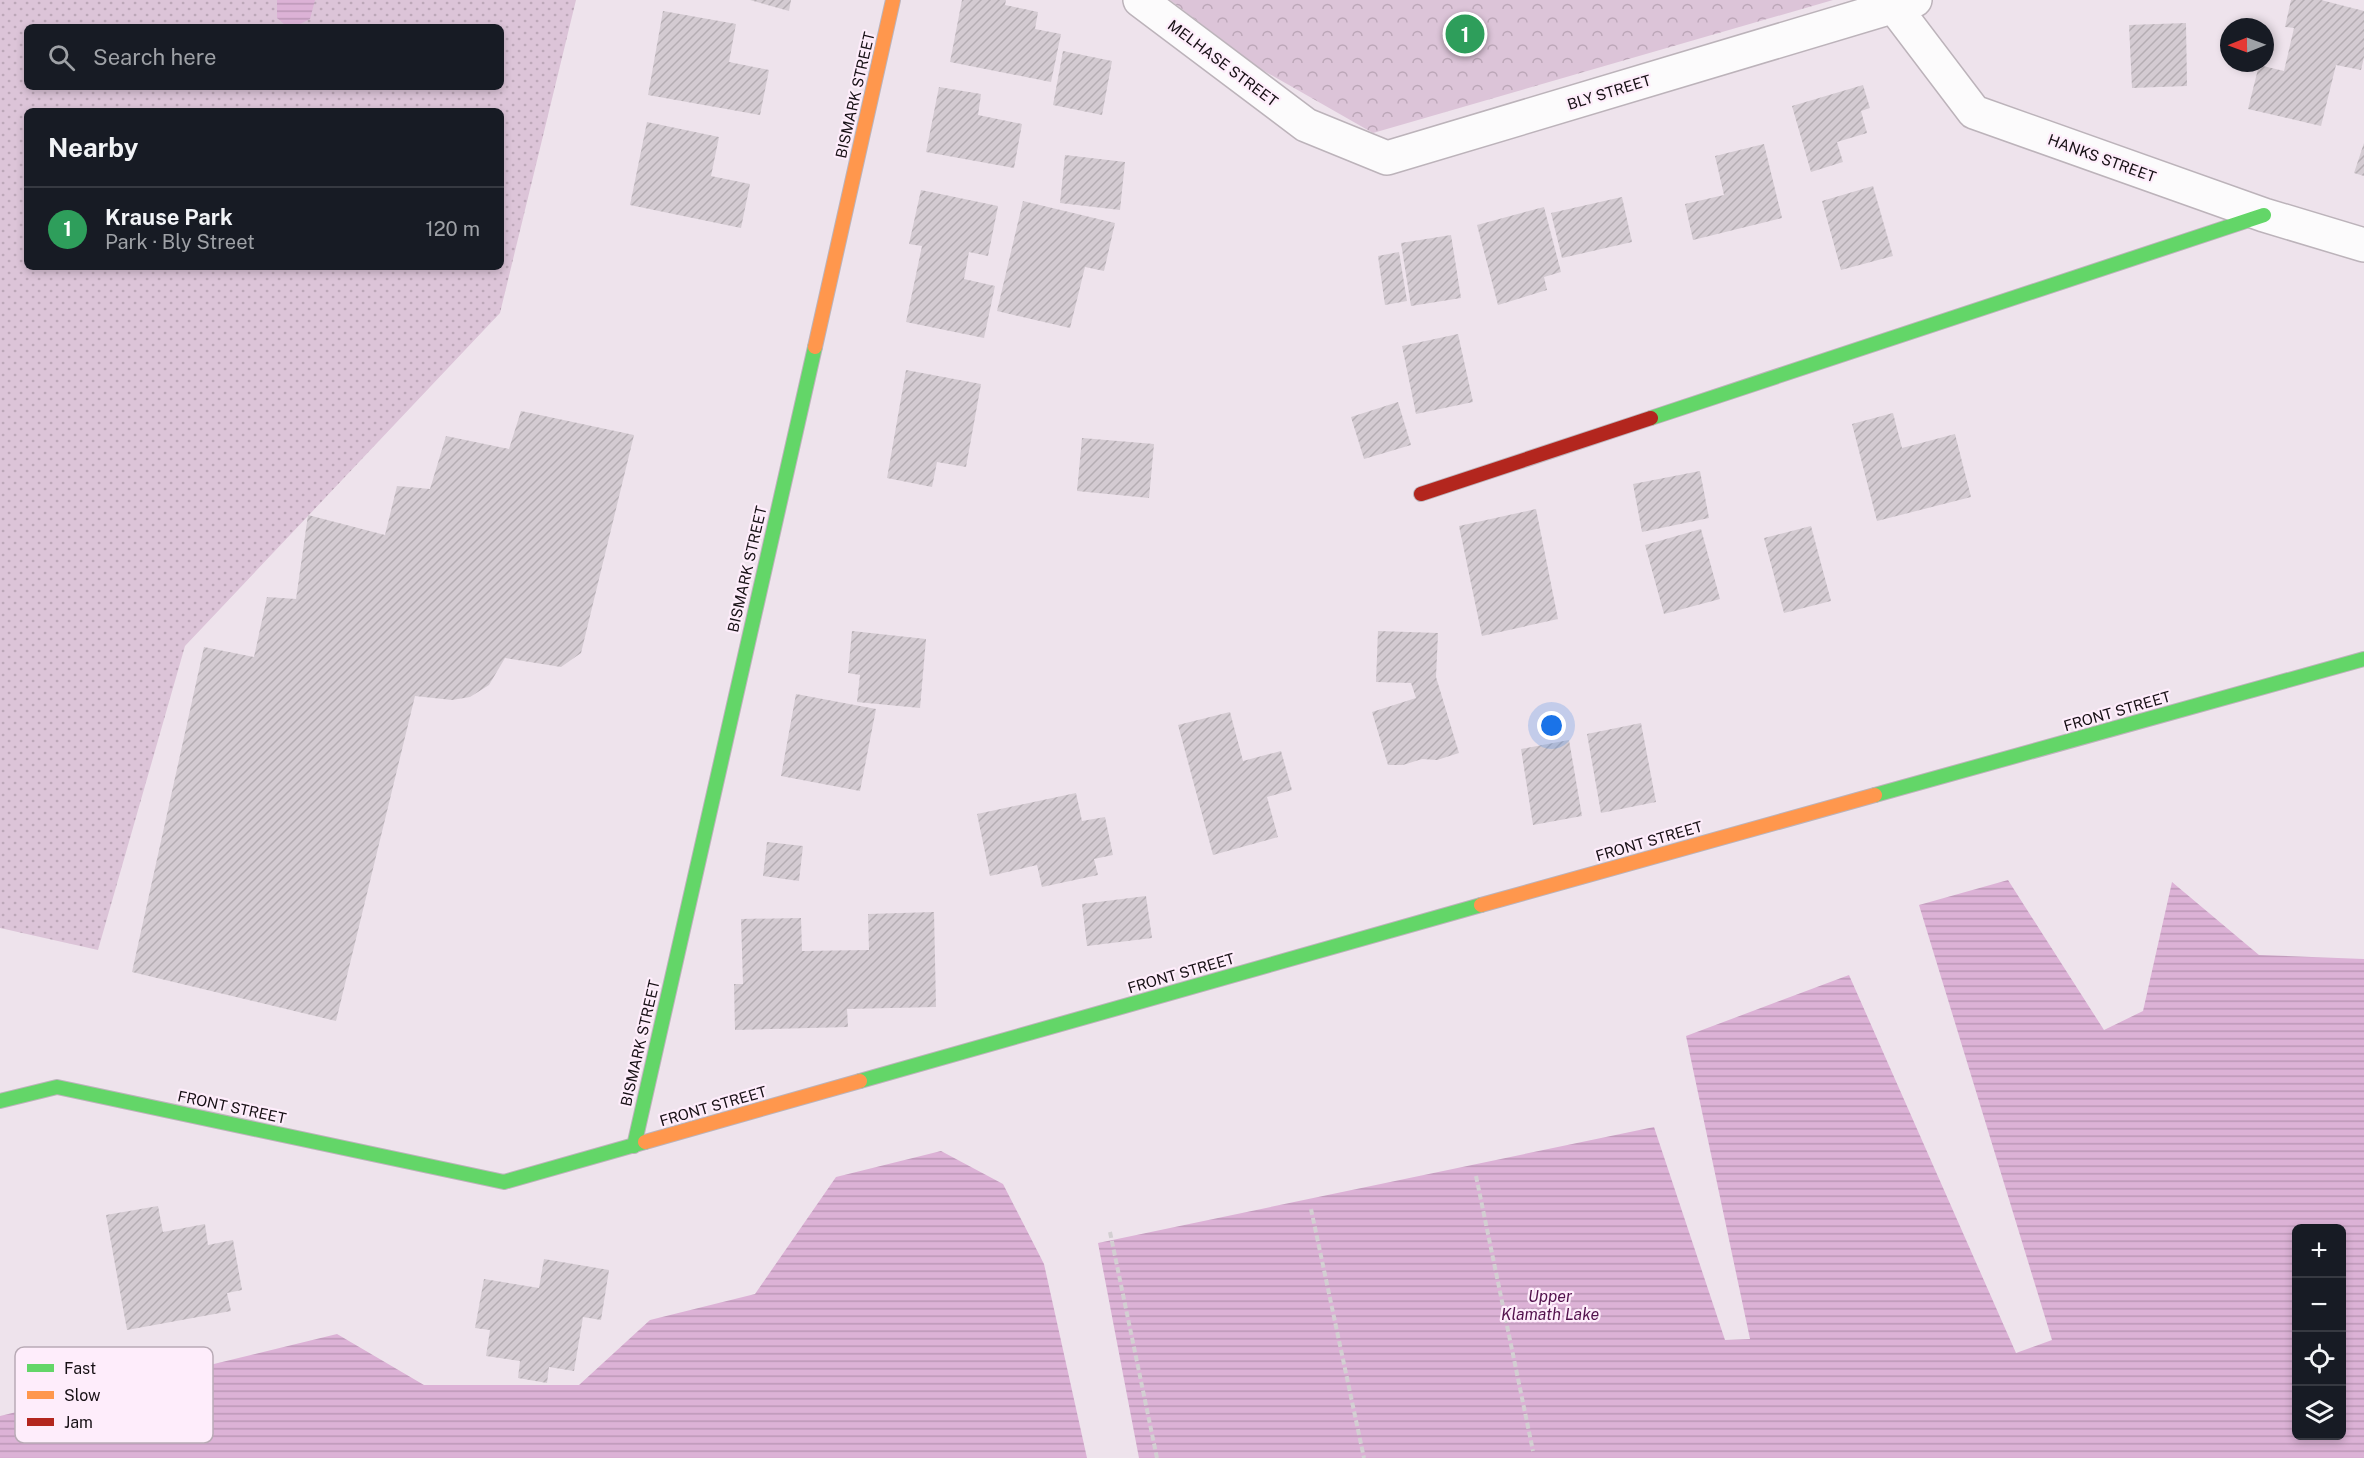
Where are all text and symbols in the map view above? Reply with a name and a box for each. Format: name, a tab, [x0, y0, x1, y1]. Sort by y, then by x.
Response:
pin: 1	[1446, 12, 1484, 57]
street label: MELHASE STREET	[1165, 16, 1281, 110]
north arrow	[2220, 18, 2274, 72]
search box	[24, 24, 504, 90]
street label: BISMARK STREET	[832, 30, 878, 160]
icon: search	[45, 41, 78, 74]
text: Search here	[93, 44, 217, 70]
street label: BLY STREET	[1565, 71, 1653, 113]
street label: HANKS STREET	[2046, 131, 2158, 185]
text: Nearby	[48, 132, 138, 163]
text: Krause Park	[105, 204, 233, 230]
text: 1	[63, 217, 72, 241]
text: 120 m	[426, 217, 480, 241]
text: Park · Bly Street	[105, 230, 255, 254]
street label: BISMARK STREET	[724, 504, 770, 634]
street label: FRONT STREET	[2062, 688, 2173, 734]
your location	[1537, 711, 1566, 740]
street label: FRONT STREET	[1594, 818, 1705, 864]
street label: FRONT STREET	[1126, 950, 1237, 996]
street label: BISMARK STREET	[617, 978, 663, 1108]
street label: FRONT STREET	[658, 1083, 769, 1129]
street label: FRONT STREET	[176, 1087, 288, 1127]
map controls	[2292, 1224, 2346, 1440]
button: +	[2292, 1224, 2346, 1278]
button: −	[2292, 1278, 2346, 1332]
water label: Upper Klamath Lake	[1501, 1287, 1599, 1324]
button: locate	[2292, 1332, 2346, 1386]
legend	[15, 1347, 213, 1443]
text: Fast	[64, 1359, 96, 1378]
text: Slow	[64, 1386, 101, 1405]
button: layers	[2292, 1386, 2346, 1440]
text: Jam	[64, 1413, 93, 1432]

